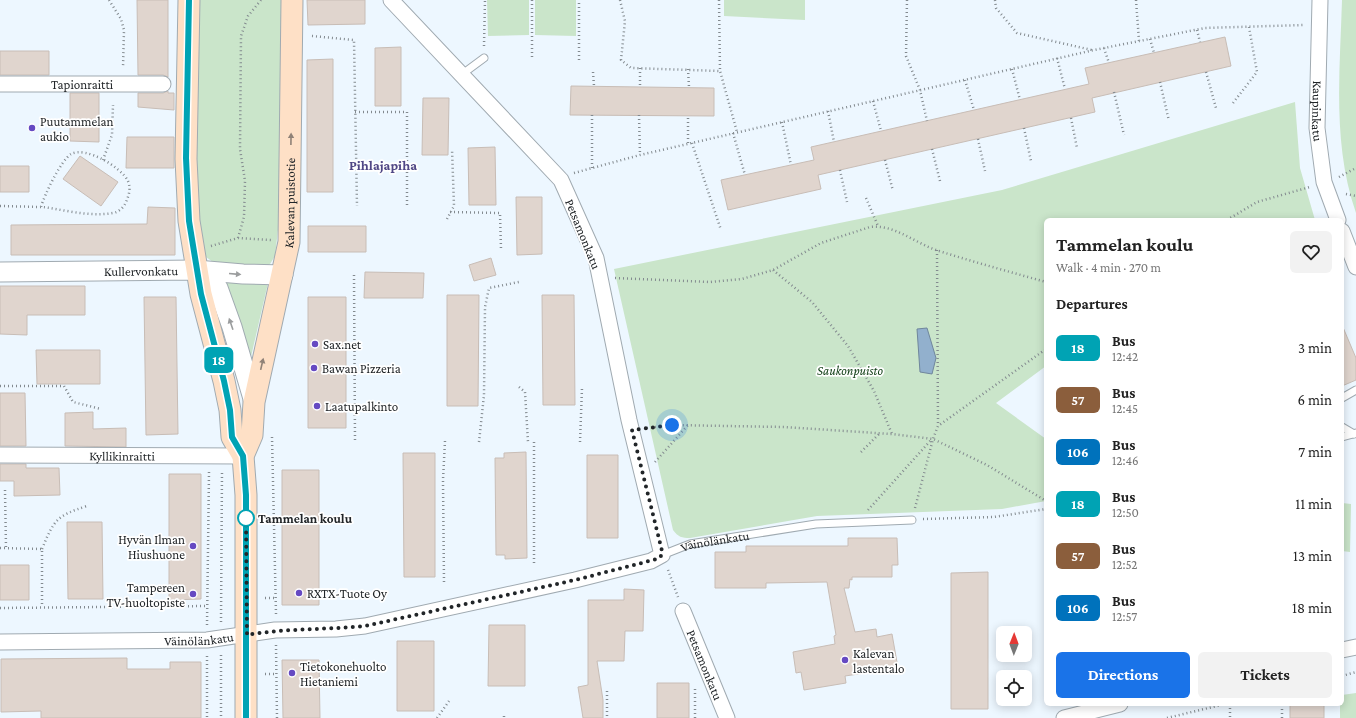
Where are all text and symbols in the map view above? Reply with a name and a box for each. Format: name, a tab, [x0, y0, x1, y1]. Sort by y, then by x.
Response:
street label: Tapionraitti	[51, 77, 114, 92]
street label: Kaupinkatu	[1309, 80, 1326, 142]
place label: Puutammelan aukio	[40, 114, 114, 144]
marker: Puutammelan aukio	[27, 123, 37, 133]
one-way arrow	[288, 132, 294, 145]
street label: Kalevan puistotie	[280, 157, 298, 249]
district label: Pihlajapiha	[349, 157, 417, 174]
street label: Petsamonkatu	[562, 197, 604, 271]
button: heart	[1290, 231, 1332, 273]
text: Tammelan koulu	[1056, 234, 1193, 255]
text: Walk · 4 min · 270 m	[1056, 260, 1161, 275]
street label: Kullervonkatu	[104, 263, 178, 278]
one-way arrow	[229, 270, 241, 277]
text: Departures	[1056, 296, 1128, 312]
one-way arrow	[228, 318, 234, 330]
text: Bus	[1112, 333, 1135, 349]
place label: Sax.net	[323, 337, 362, 352]
marker: Sax.net	[310, 339, 320, 349]
text: 18	[1071, 340, 1085, 356]
text: 3 min	[1298, 340, 1332, 356]
line badge: 18	[201, 347, 237, 373]
text: 12:42	[1112, 349, 1138, 364]
text: 18	[212, 352, 226, 368]
one-way arrow	[260, 358, 266, 370]
place label: Bawan Pizzeria	[322, 361, 401, 376]
marker: Bawan Pizzeria	[309, 363, 319, 373]
park label: Saukonpuisto	[817, 363, 883, 378]
text: Bus	[1112, 385, 1135, 401]
text: 57	[1071, 392, 1085, 408]
text: 6 min	[1298, 392, 1332, 408]
place label: Laatupalkinto	[325, 399, 398, 414]
marker: Laatupalkinto	[312, 401, 322, 411]
text: 12:45	[1112, 401, 1138, 416]
your location	[662, 415, 682, 435]
text: Bus	[1112, 437, 1135, 453]
text: 106	[1067, 444, 1089, 460]
text: 7 min	[1298, 444, 1332, 460]
street label: Kyllikinraitti	[89, 448, 155, 463]
text: 12:46	[1112, 453, 1139, 468]
text: Bus	[1112, 489, 1135, 505]
text: 18	[1071, 496, 1085, 512]
text: 11 min	[1295, 496, 1332, 512]
text: 12:50	[1112, 505, 1139, 520]
marker: Tammelan koulu	[237, 509, 255, 527]
place label: Tammelan koulu	[258, 511, 353, 526]
street label: Väinölänkatu	[678, 527, 750, 555]
place label: Hyvän Ilman Hiushuone	[118, 532, 185, 562]
marker: Hyvän Ilman Hiushuone	[188, 541, 198, 551]
text: Bus	[1112, 541, 1135, 557]
text: 57	[1071, 548, 1085, 564]
text: 13 min	[1293, 548, 1332, 564]
text: 12:52	[1112, 557, 1138, 572]
place label: Tampereen TV-huoltopiste	[106, 580, 185, 610]
place label: RXTX-Tuote Oy	[307, 586, 388, 601]
marker: RXTX-Tuote Oy	[294, 588, 304, 598]
marker: Tampereen TV-huoltopiste	[188, 589, 198, 599]
text: Bus	[1112, 593, 1135, 609]
text: 106	[1067, 600, 1089, 616]
text: 18 min	[1292, 600, 1332, 616]
text: 12:57	[1112, 609, 1137, 624]
north arrow	[996, 626, 1032, 662]
map controls	[996, 626, 1032, 706]
street label: Petsamonkatu	[684, 627, 726, 702]
street label: Väinölänkatu	[164, 629, 235, 648]
place label: Kalevan lastentalo	[853, 646, 905, 676]
button: Directions	[1056, 652, 1190, 698]
button: Tickets	[1198, 652, 1332, 698]
marker: Kalevan lastentalo	[840, 655, 850, 665]
place label: Tietokonehuolto Hietaniemi	[300, 659, 387, 689]
marker: Tietokonehuolto Hietaniemi	[287, 668, 297, 678]
button: locate	[996, 670, 1032, 706]

